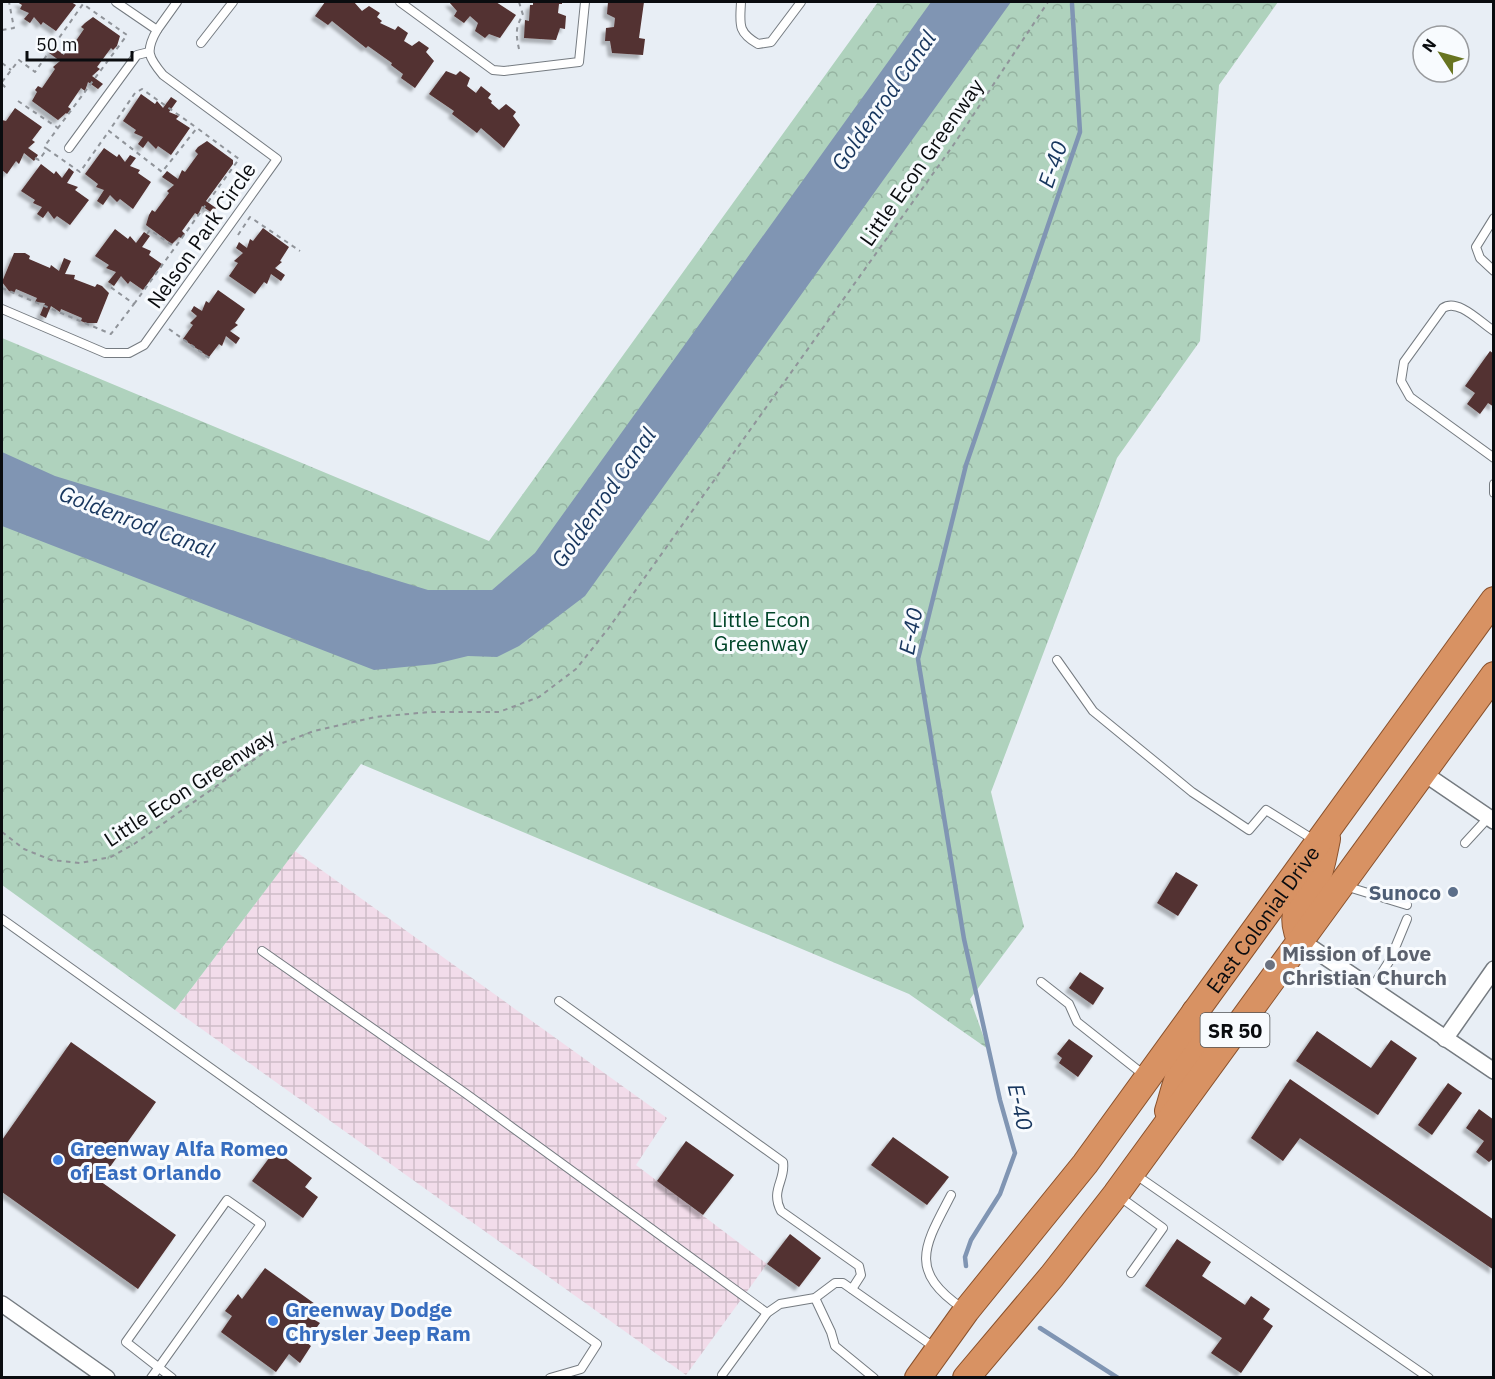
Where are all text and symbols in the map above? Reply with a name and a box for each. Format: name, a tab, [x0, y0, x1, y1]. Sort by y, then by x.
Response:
scale bar	[27, 24, 132, 62]
water label: Goldenrod Canal	[824, 24, 942, 175]
north arrow	[1411, 24, 1471, 84]
text: 50 m	[36, 33, 78, 56]
text: N	[1417, 35, 1440, 56]
street label: Little Econ Greenway	[853, 72, 990, 251]
water label: E-40	[1031, 137, 1073, 191]
street label: Nelson Park Circle	[140, 156, 262, 314]
water label: Goldenrod Canal	[544, 421, 662, 572]
water label: Goldenrod Canal	[55, 478, 219, 564]
park label: Little Econ Greenway	[712, 605, 810, 657]
water label: E-40	[891, 605, 929, 657]
street label: Little Econ Greenway	[98, 721, 280, 853]
street label: East Colonial Drive	[1200, 840, 1326, 999]
place label: Sunoco	[1368, 878, 1441, 906]
marker: Sunoco	[1446, 885, 1460, 899]
place label: Mission of Love Christian Church	[1282, 939, 1447, 991]
marker: Mission of Love Christian Church	[1263, 958, 1277, 972]
road number: SR 50	[1200, 1013, 1270, 1047]
water label: E-40	[1002, 1081, 1040, 1133]
place label: Greenway Alfa Romeo of East Orlando	[70, 1134, 288, 1186]
marker: Greenway Alfa Romeo of East Orlando	[51, 1153, 65, 1167]
place label: Greenway Dodge Chrysler Jeep Ram	[285, 1295, 471, 1347]
marker: Greenway Dodge Chrysler Jeep Ram	[266, 1314, 280, 1328]

